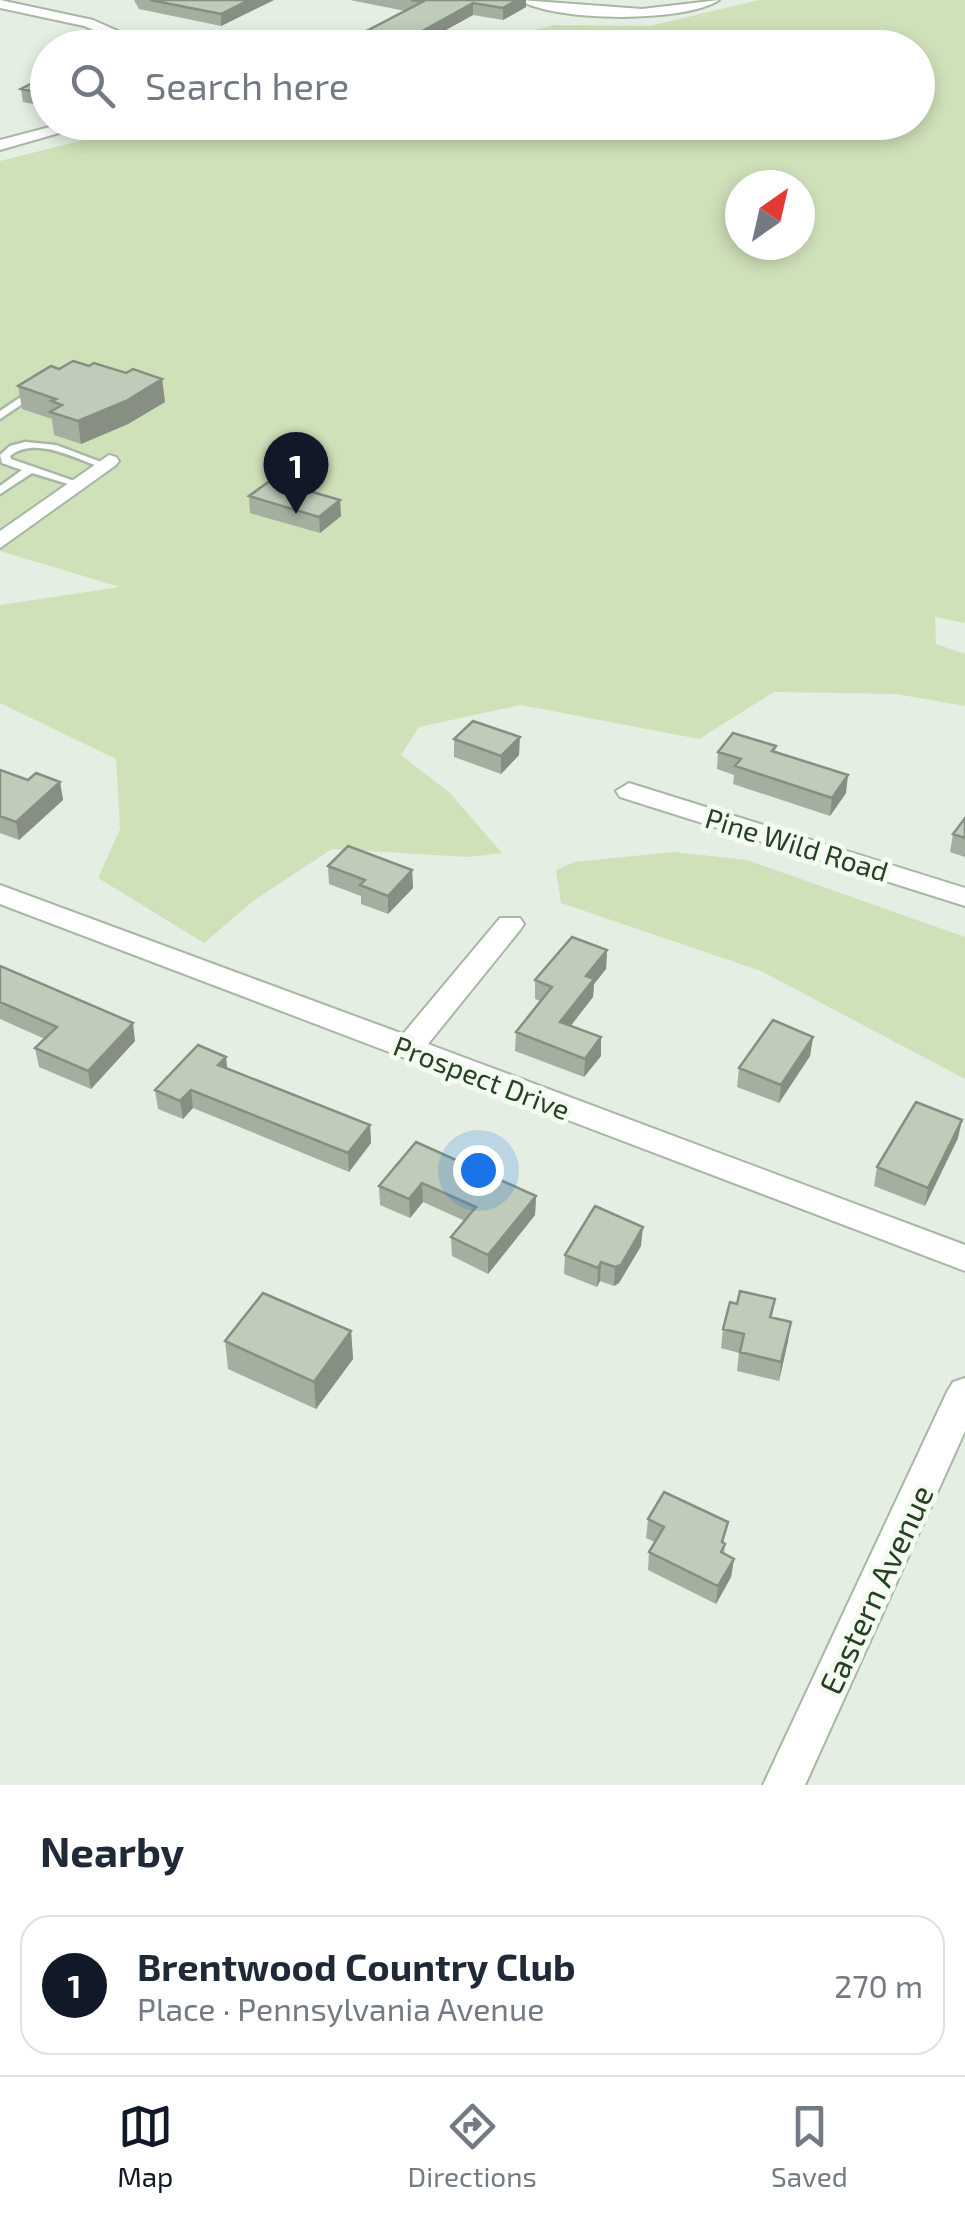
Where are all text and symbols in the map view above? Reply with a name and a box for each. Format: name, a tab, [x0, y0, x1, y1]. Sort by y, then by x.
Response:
search box	[30, 30, 935, 140]
icon: search	[65, 58, 120, 113]
text: Search here	[145, 62, 349, 108]
north arrow	[725, 170, 815, 260]
pin: 1	[264, 432, 328, 514]
street label: Pine Wild Road	[702, 800, 892, 888]
street label: Prospect Drive	[389, 1028, 575, 1126]
your location	[453, 1145, 504, 1196]
street label: Eastern Avenue	[810, 1478, 940, 1700]
text: Nearby	[40, 1825, 184, 1875]
text: Brentwood Country Club	[137, 1943, 576, 1989]
text: 1	[68, 1966, 81, 2004]
text: 270 m	[834, 1966, 923, 2004]
text: Place · Pennsylvania Avenue	[137, 1989, 544, 2027]
tab: Map	[117, 2099, 173, 2193]
tab: Directions	[408, 2099, 537, 2193]
tab: Saved	[771, 2099, 848, 2193]

